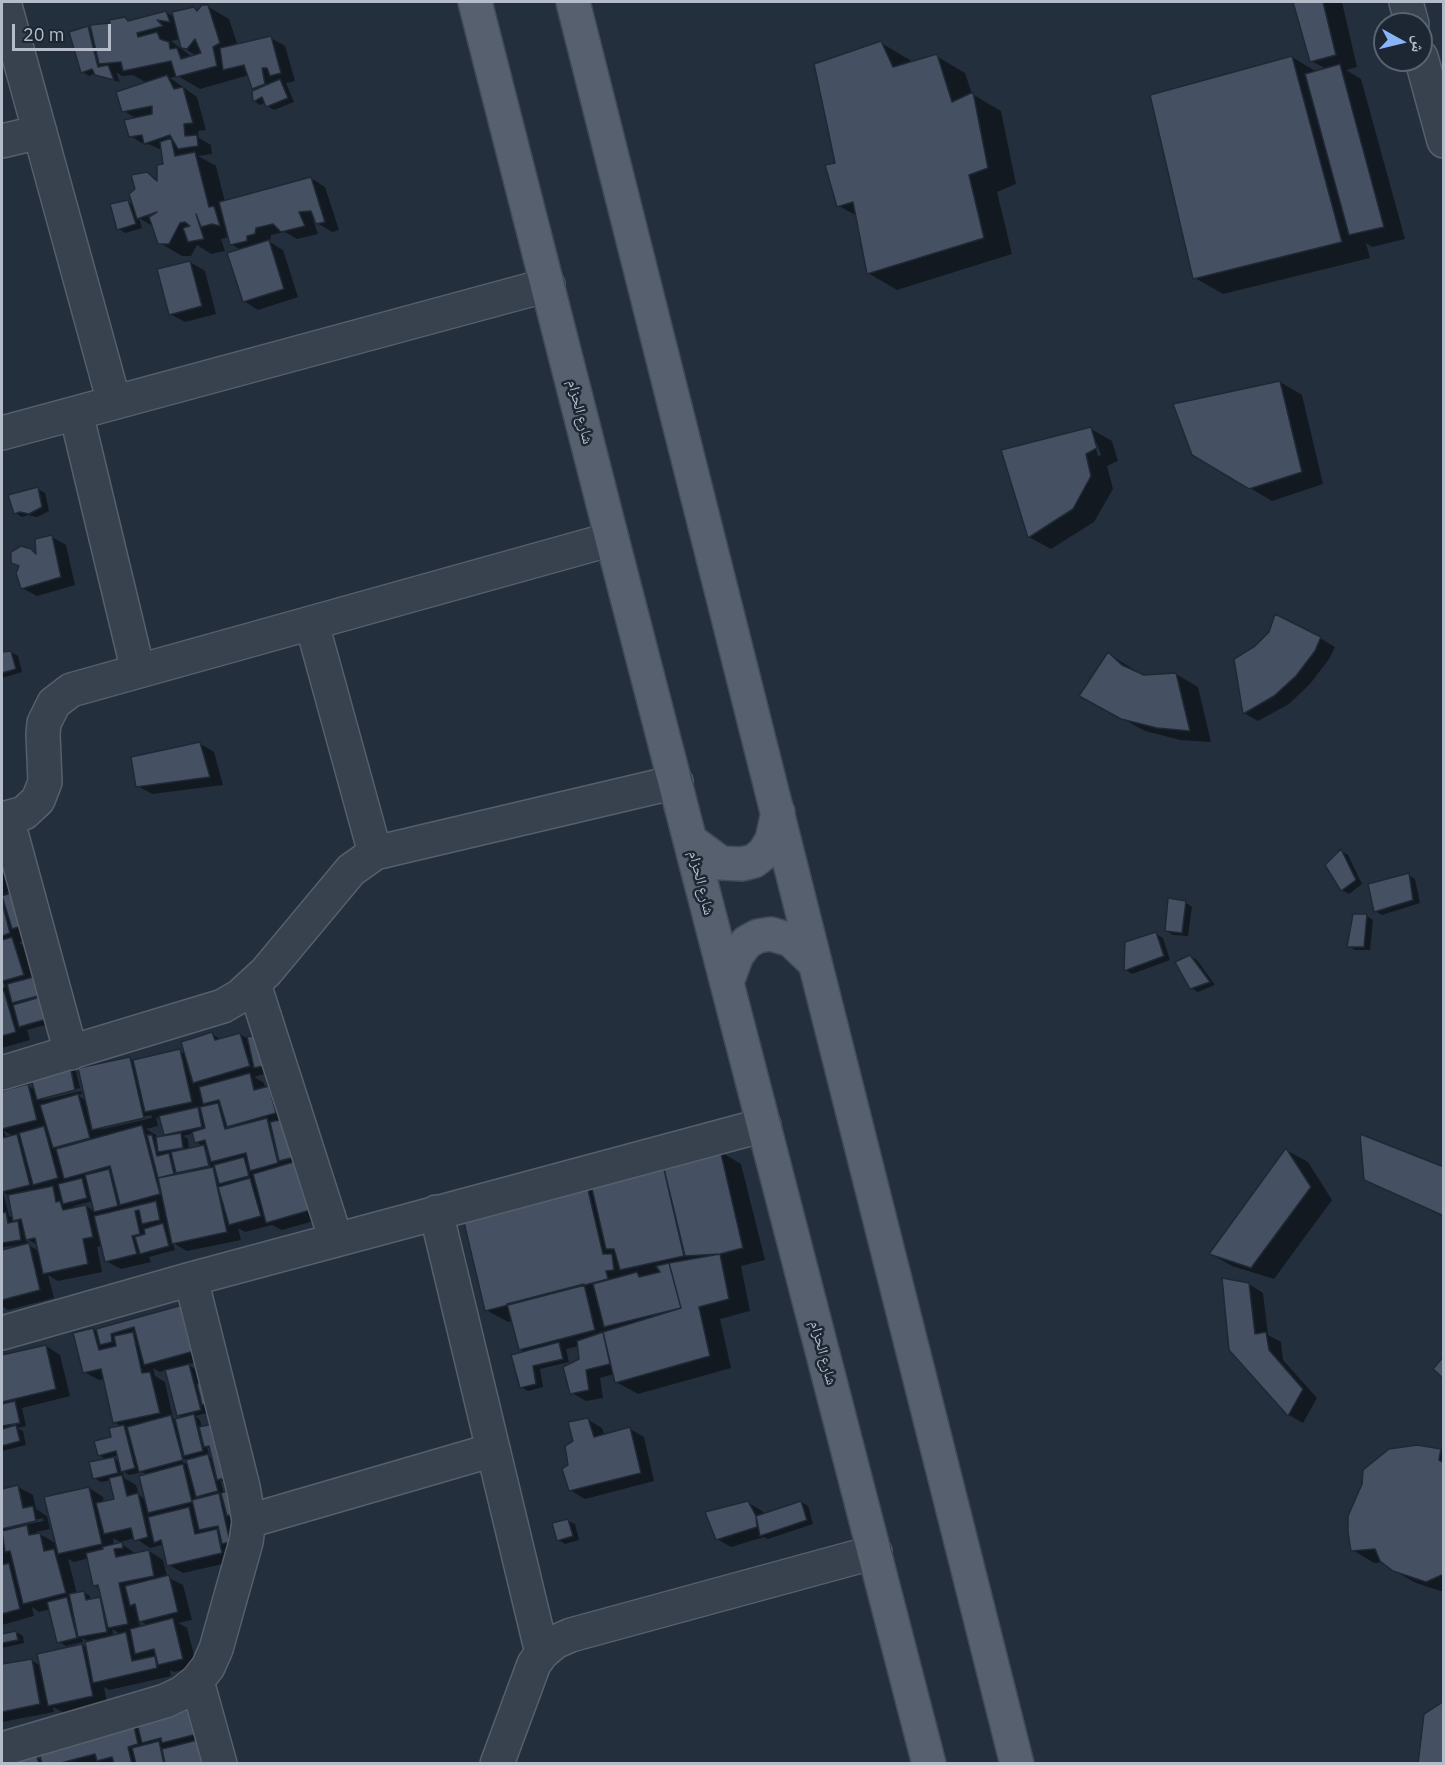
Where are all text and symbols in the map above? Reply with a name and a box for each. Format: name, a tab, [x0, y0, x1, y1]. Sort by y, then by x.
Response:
scale bar	[15, 12, 114, 50]
north arrow	[1373, 12, 1433, 72]
text: 20 m	[23, 23, 65, 46]
text: ش	[1408, 34, 1430, 54]
street label: شارع الحزام	[563, 378, 597, 446]
street label: شارع الحزام	[684, 849, 718, 917]
street label: شارع الحزام	[806, 1319, 840, 1387]

